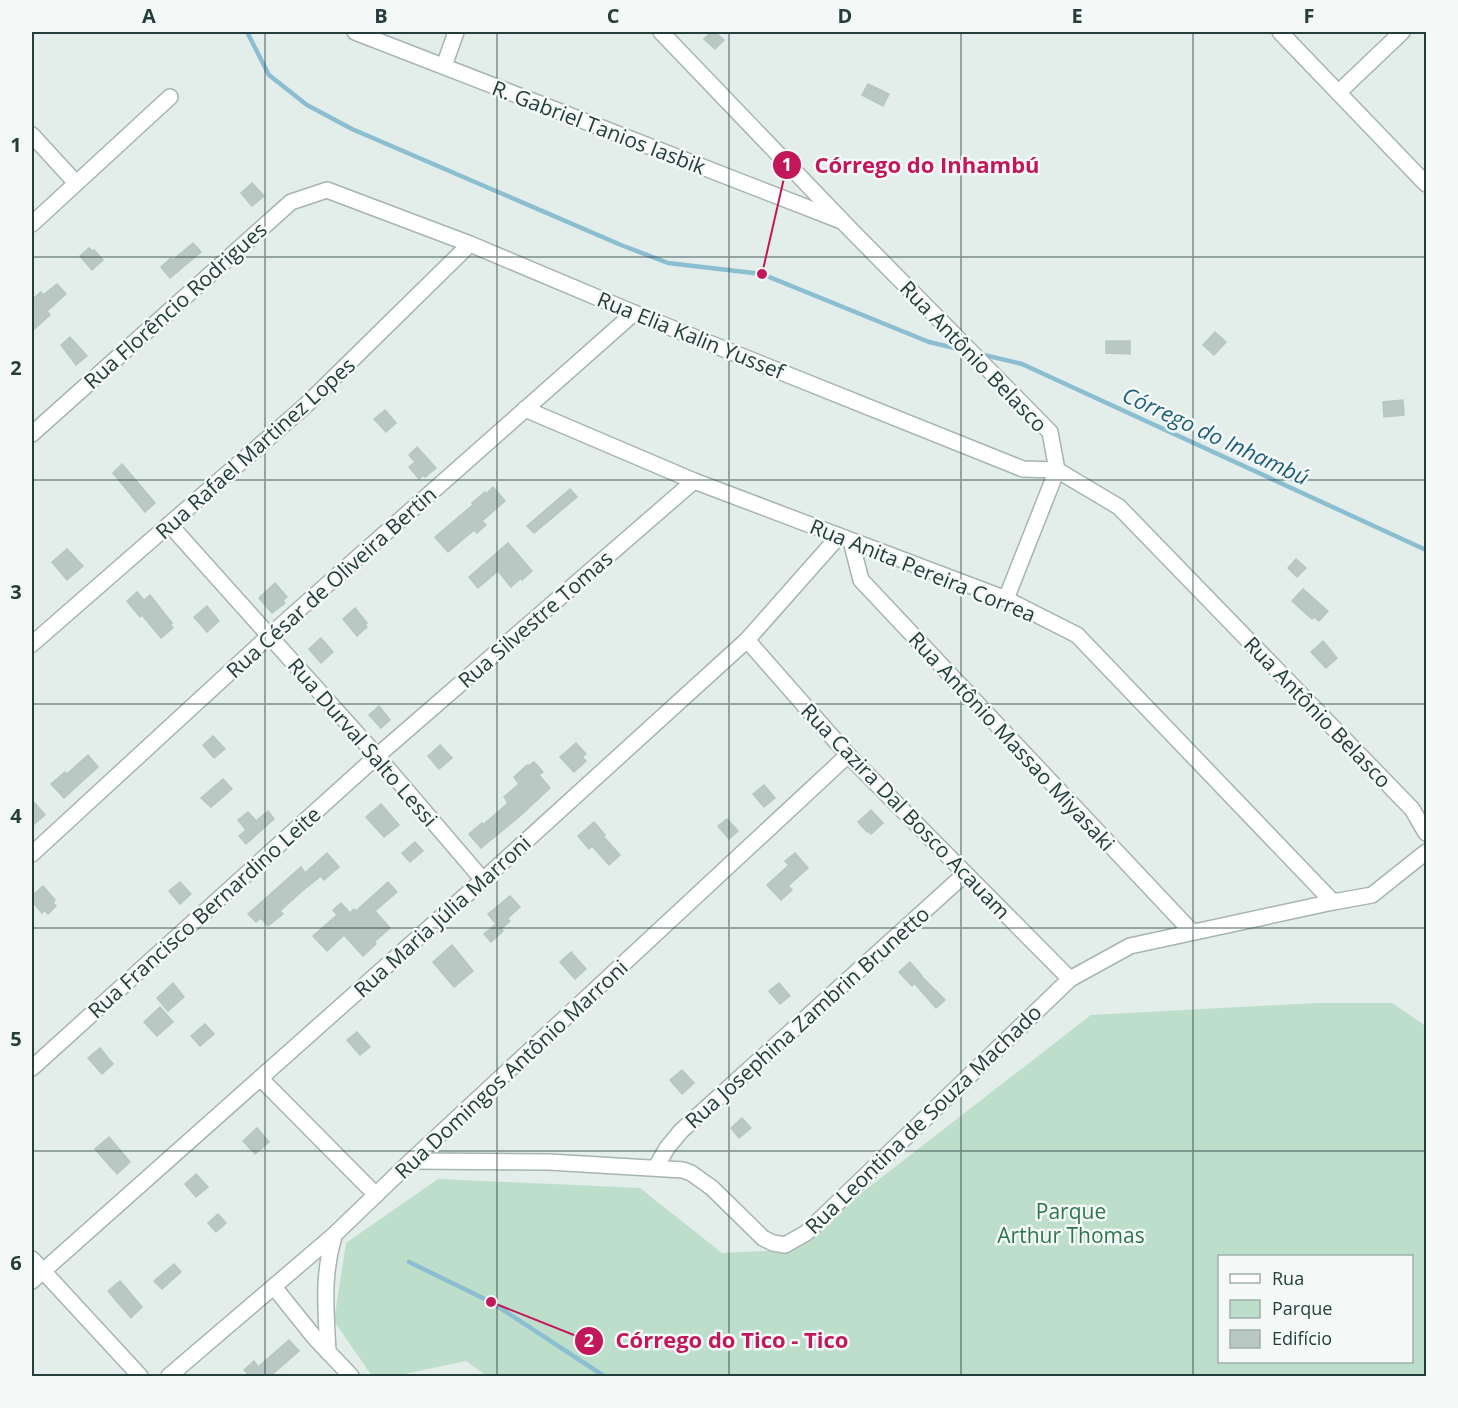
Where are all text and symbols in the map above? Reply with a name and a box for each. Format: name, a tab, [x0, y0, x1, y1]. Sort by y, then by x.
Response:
text: A	[142, 2, 156, 29]
text: B	[374, 2, 388, 29]
text: C	[607, 2, 620, 29]
text: D	[838, 2, 852, 29]
text: E	[1071, 2, 1083, 29]
text: F	[1304, 2, 1314, 29]
street label: R. Gabriel Tanios Iasbik	[488, 73, 710, 181]
text: 1	[10, 131, 22, 158]
callout: Córrego do Inhambú	[772, 145, 1051, 185]
text: Córrego do Inhambú	[814, 149, 1040, 179]
text: 1	[782, 152, 792, 176]
street label: Rua Florêncio Rodrigues	[78, 215, 272, 395]
street label: Rua Antônio Belasco	[894, 274, 1054, 438]
street label: Rua Elia Kalin Yussef	[593, 285, 790, 386]
street label: Rua Rafael Martinez Lopes	[149, 351, 361, 545]
text: 2	[10, 354, 22, 381]
water label: Córrego do Inhambú	[1118, 379, 1314, 491]
street label: Rua César de Oliveira Bertin	[220, 480, 442, 684]
street label: Rua Anita Pereira Correa	[806, 512, 1040, 628]
street label: Rua Silvestre Tomas	[452, 544, 618, 694]
text: 3	[10, 578, 22, 605]
street label: Rua Antônio Massao Miyasaki	[903, 625, 1121, 857]
street label: Rua Antônio Belasco	[1238, 630, 1398, 794]
street label: Rua Durval Salto Lessi	[282, 652, 444, 832]
street label: Rua Cazira Dal Bosco Acauam	[795, 697, 1017, 925]
street label: Rua Francisco Bernardino Leite	[82, 800, 326, 1024]
text: 4	[10, 802, 22, 829]
street label: Rua Maria Júlia Marroni	[347, 829, 537, 1003]
street label: Rua Josephina Zambrin Brunetto	[679, 900, 935, 1134]
street label: Rua Domingos Antônio Marroni	[388, 953, 634, 1185]
street label: Rua Leontina de Souza Machado	[799, 998, 1047, 1240]
text: 5	[10, 1025, 22, 1052]
park label: Parque Arthur Thomas	[997, 1197, 1145, 1249]
text: 6	[10, 1249, 22, 1276]
legend	[1218, 1255, 1413, 1363]
text: Rua	[1272, 1266, 1304, 1290]
text: Parque	[1272, 1296, 1332, 1320]
callout: Córrego do Tico - Tico	[574, 1321, 861, 1361]
text: Córrego do Tico - Tico	[616, 1324, 848, 1354]
text: Edifício	[1272, 1326, 1332, 1350]
text: 2	[584, 1328, 594, 1352]

